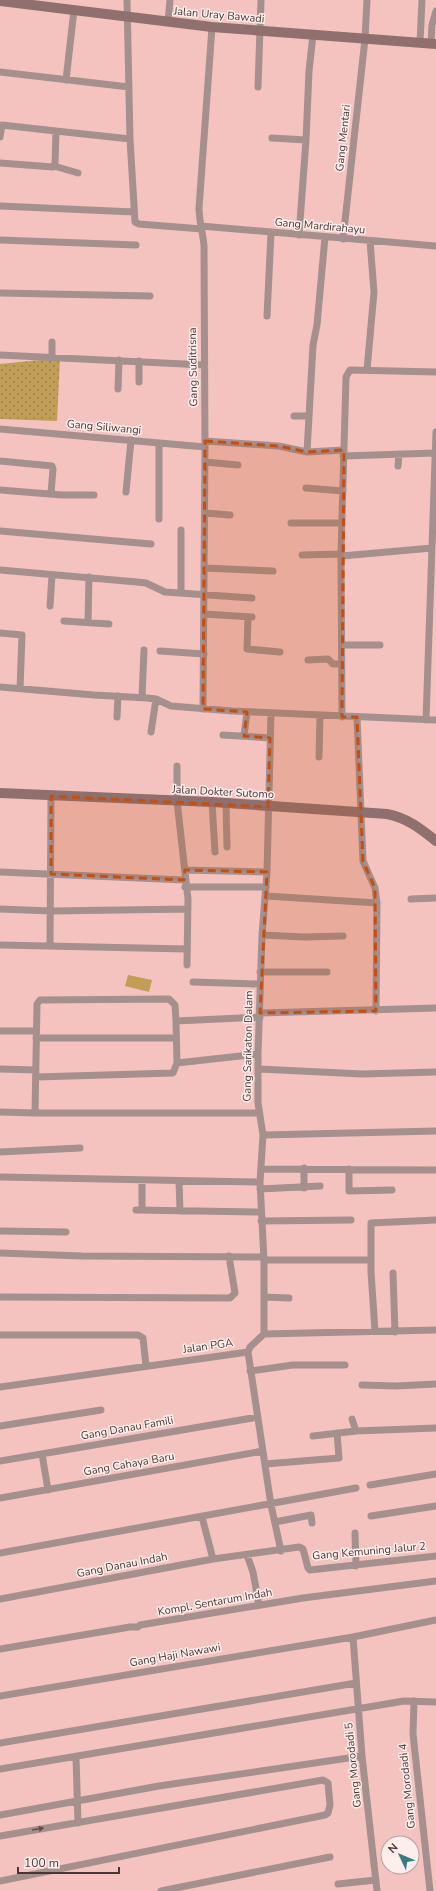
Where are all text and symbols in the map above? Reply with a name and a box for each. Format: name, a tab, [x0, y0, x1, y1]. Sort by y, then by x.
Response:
street label: Jalan Uray Bawadi	[172, 3, 265, 26]
street label: Gang Mentari	[332, 104, 354, 172]
street label: Gang Mardirahayu	[274, 215, 366, 237]
street label: Gang Suditrisna	[185, 327, 201, 407]
street label: Gang Siliwangi	[66, 416, 142, 438]
street label: Jalan Dokter Sutomo	[171, 782, 274, 802]
street label: Gang Sarikaton Dalam	[240, 990, 256, 1102]
street label: Jalan PGA	[181, 1335, 234, 1357]
street label: Gang Danau Famili	[79, 1412, 175, 1444]
street label: Gang Cahaya Baru	[82, 1449, 176, 1479]
street label: Gang Kemuning Jalur 2	[312, 1539, 426, 1563]
street label: Gang Danau Indah	[75, 1549, 169, 1581]
street label: Kompl. Sentarum Indah	[157, 1585, 273, 1619]
street label: Gang Haji Nawawi	[128, 1640, 222, 1670]
street label: Gang Morodadi 5	[341, 1721, 365, 1808]
street label: Gang Morodadi 4	[395, 1742, 419, 1829]
one-way arrow	[32, 1826, 45, 1832]
north arrow	[380, 1835, 420, 1875]
text: N	[385, 1840, 401, 1857]
scale bar	[18, 1849, 119, 1875]
text: 100 m	[24, 1855, 59, 1871]

